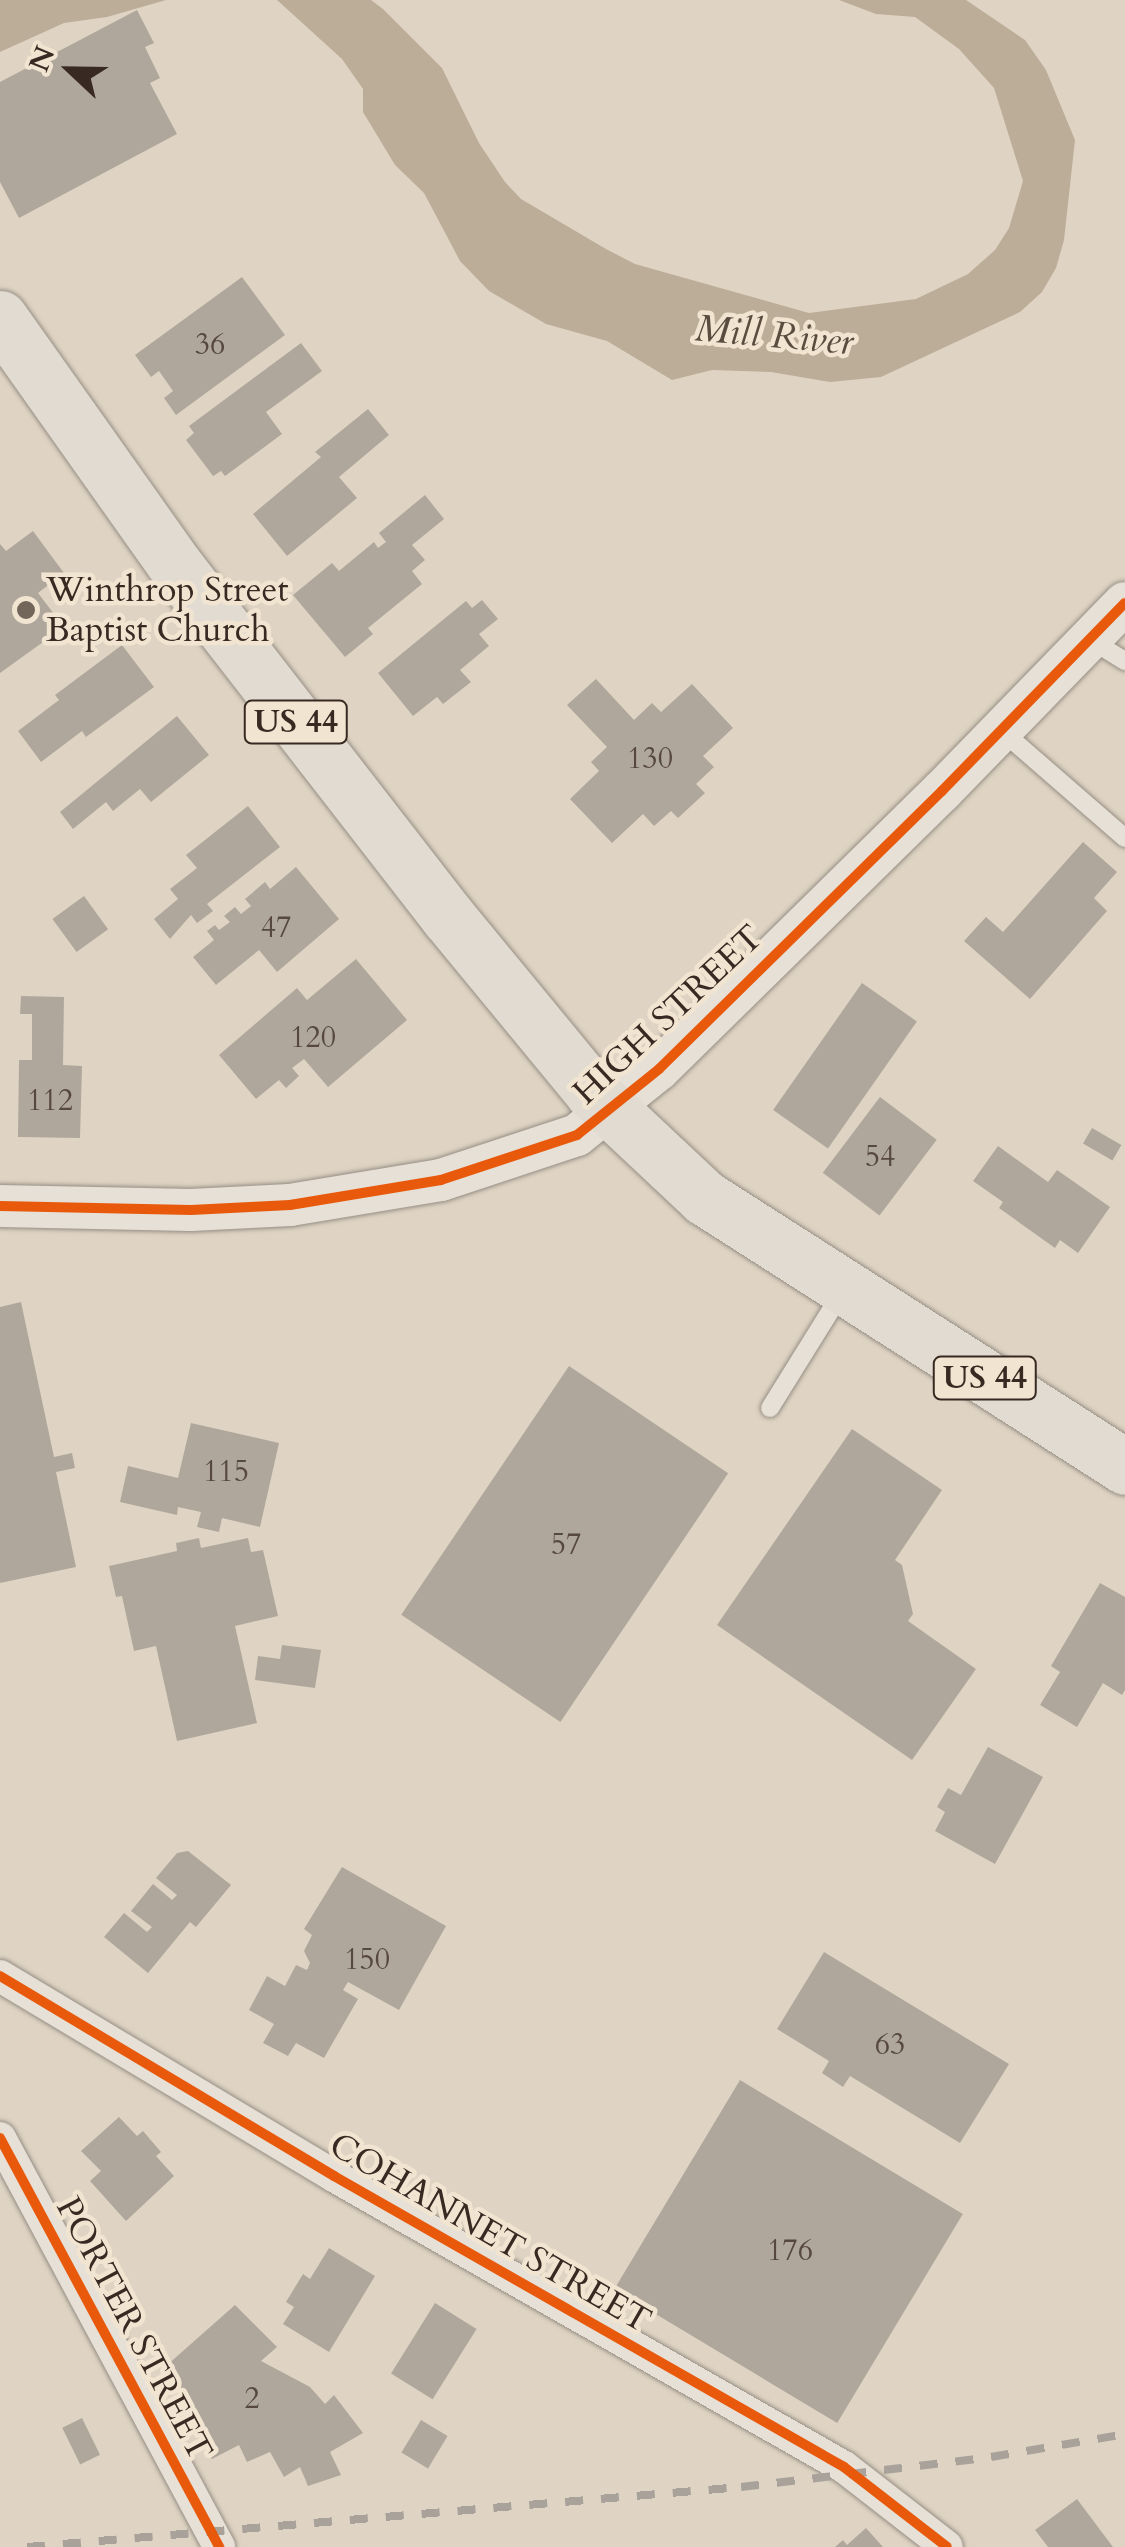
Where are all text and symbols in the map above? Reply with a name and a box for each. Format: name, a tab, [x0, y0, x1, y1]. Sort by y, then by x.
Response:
north arrow	[20, 20, 120, 120]
text: N	[20, 40, 64, 77]
water label: Mill River	[693, 306, 855, 366]
house number: 36	[195, 327, 225, 363]
place label: Winthrop Street Baptist Church	[46, 569, 289, 651]
marker: Winthrop Street Baptist Church	[15, 599, 37, 621]
road number: US 44	[244, 695, 348, 749]
house number: 130	[627, 741, 673, 777]
house number: 47	[261, 910, 291, 946]
street label: HIGH STREET	[564, 916, 772, 1114]
house number: 120	[290, 1020, 336, 1056]
house number: 112	[27, 1083, 73, 1119]
house number: 54	[865, 1139, 895, 1175]
road number: US 44	[932, 1351, 1038, 1405]
house number: 115	[203, 1454, 249, 1490]
house number: 57	[551, 1527, 581, 1563]
house number: 150	[344, 1942, 390, 1978]
house number: 63	[875, 2027, 905, 2063]
street label: COHANNET STREET	[322, 2124, 658, 2342]
street label: PORTER STREET	[47, 2190, 221, 2468]
house number: 176	[767, 2233, 813, 2269]
house number: 2	[244, 2381, 260, 2417]

